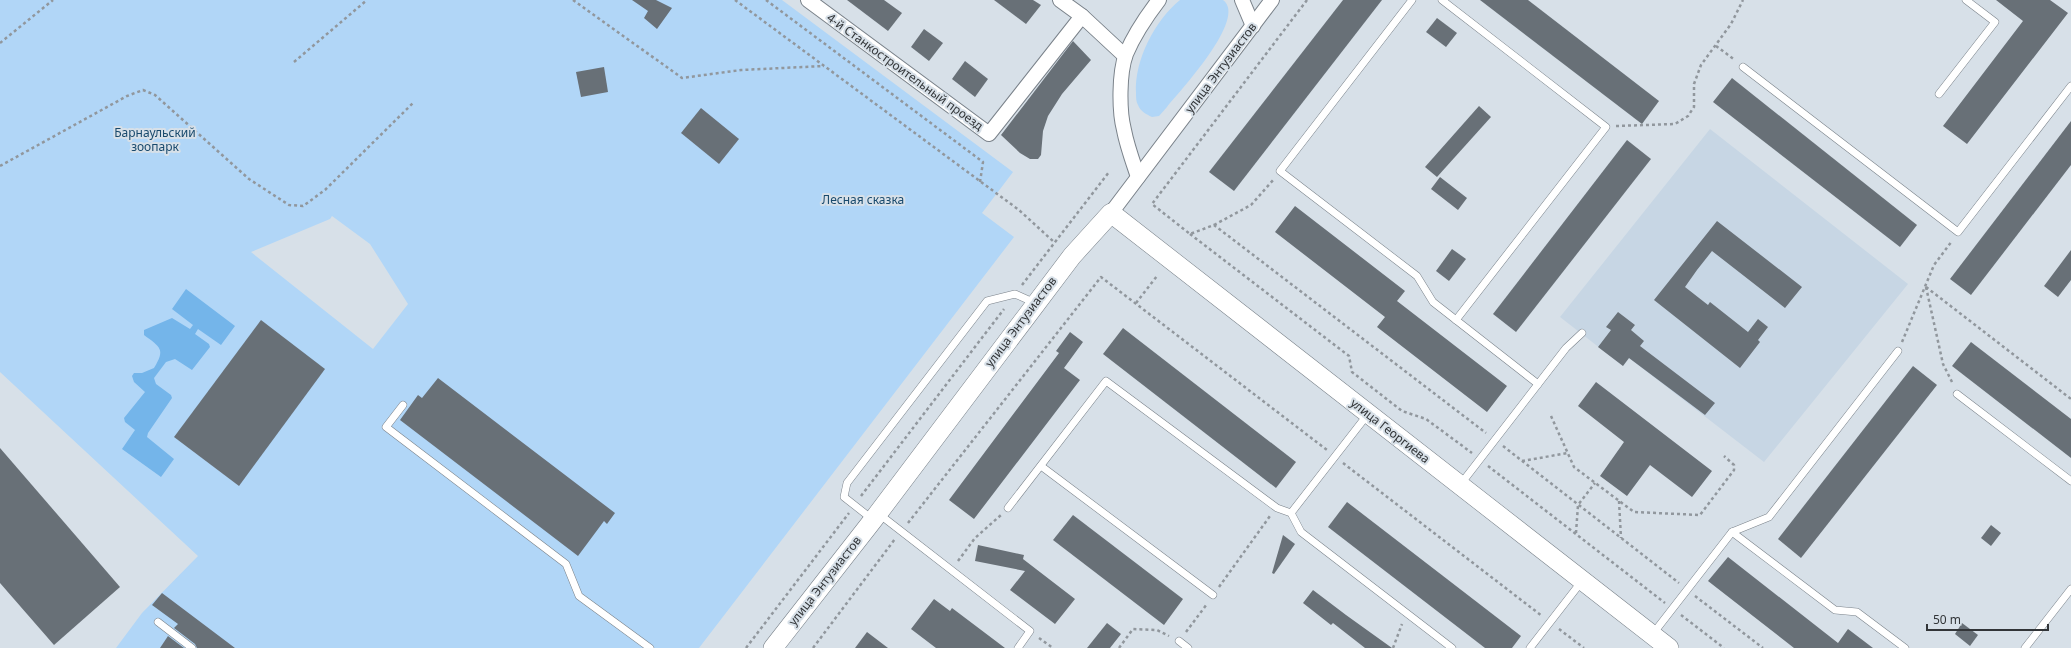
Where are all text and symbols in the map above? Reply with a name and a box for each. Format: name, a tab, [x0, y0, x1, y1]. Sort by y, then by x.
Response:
street label: 4-й Станкостроительный проезд	[824, 9, 987, 135]
street label: улица Энтузиастов	[1181, 19, 1260, 116]
park label: Барнаульский зоопарк	[114, 124, 196, 155]
park label: Лесная сказка	[822, 191, 904, 208]
street label: улица Энтузиастов	[981, 273, 1060, 370]
street label: улица Георгиева	[1347, 394, 1434, 467]
street label: улица Энтузиастов	[784, 532, 865, 629]
scale bar	[1927, 606, 2048, 632]
text: 50 m	[1933, 611, 1961, 628]

